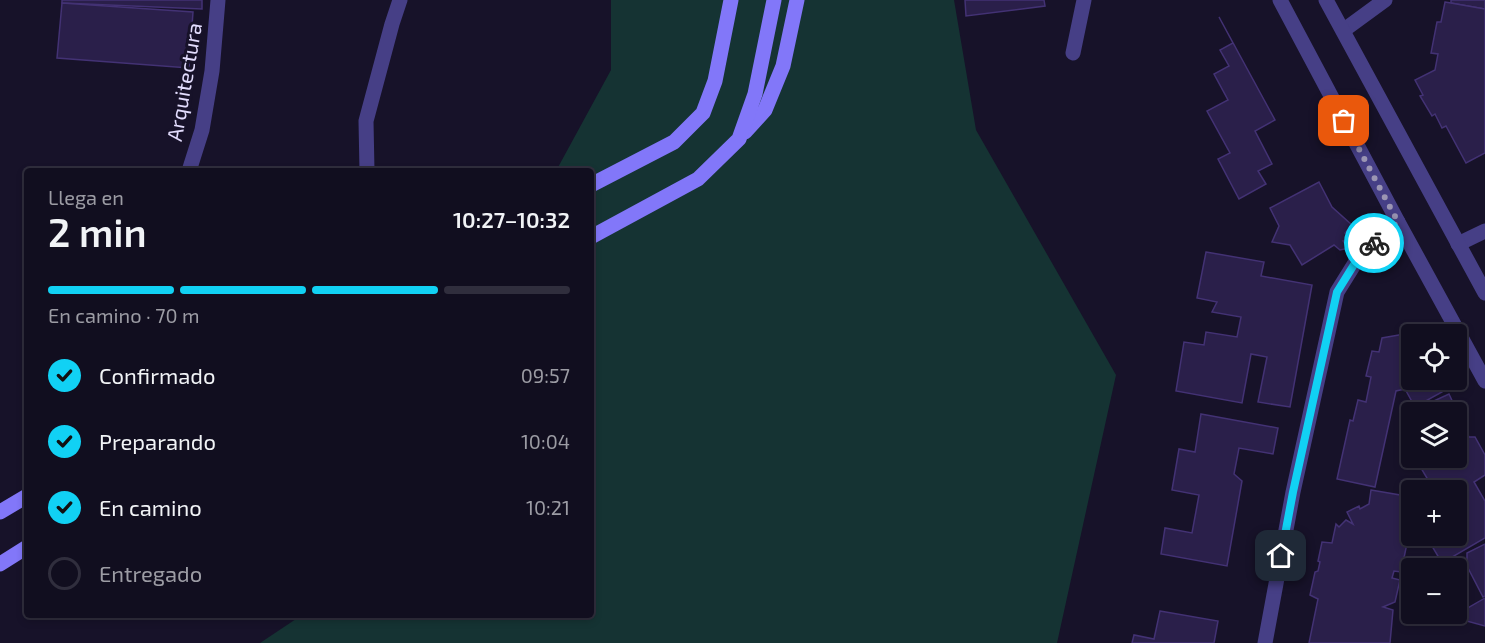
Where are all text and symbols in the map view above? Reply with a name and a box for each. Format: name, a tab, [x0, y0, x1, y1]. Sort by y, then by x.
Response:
street label: Arquitectura	[161, 21, 206, 143]
pin	[1318, 95, 1369, 146]
icon: bag	[1327, 104, 1360, 137]
text: Llega en	[48, 185, 124, 209]
text: 10:27–10:32	[453, 206, 570, 232]
text: 2 min	[48, 208, 147, 255]
courier	[1344, 213, 1404, 273]
icon: bike	[1358, 227, 1391, 260]
text: En camino · 70 m	[48, 303, 199, 327]
map controls	[1401, 324, 1467, 624]
button: locate	[1401, 324, 1467, 390]
icon: check	[48, 359, 81, 392]
text: Confirmado	[99, 362, 215, 388]
text: 09:57	[521, 363, 570, 387]
button: layers	[1401, 402, 1467, 468]
icon: check	[48, 425, 81, 458]
text: Preparando	[99, 428, 216, 454]
text: 10:04	[521, 429, 570, 453]
button: +	[1401, 480, 1467, 546]
icon: check	[48, 491, 81, 524]
text: En camino	[99, 494, 202, 520]
text: 10:21	[526, 495, 570, 519]
pin	[1255, 530, 1306, 581]
icon: home	[1264, 539, 1297, 572]
button: −	[1401, 558, 1467, 624]
text: Entregado	[99, 560, 202, 586]

